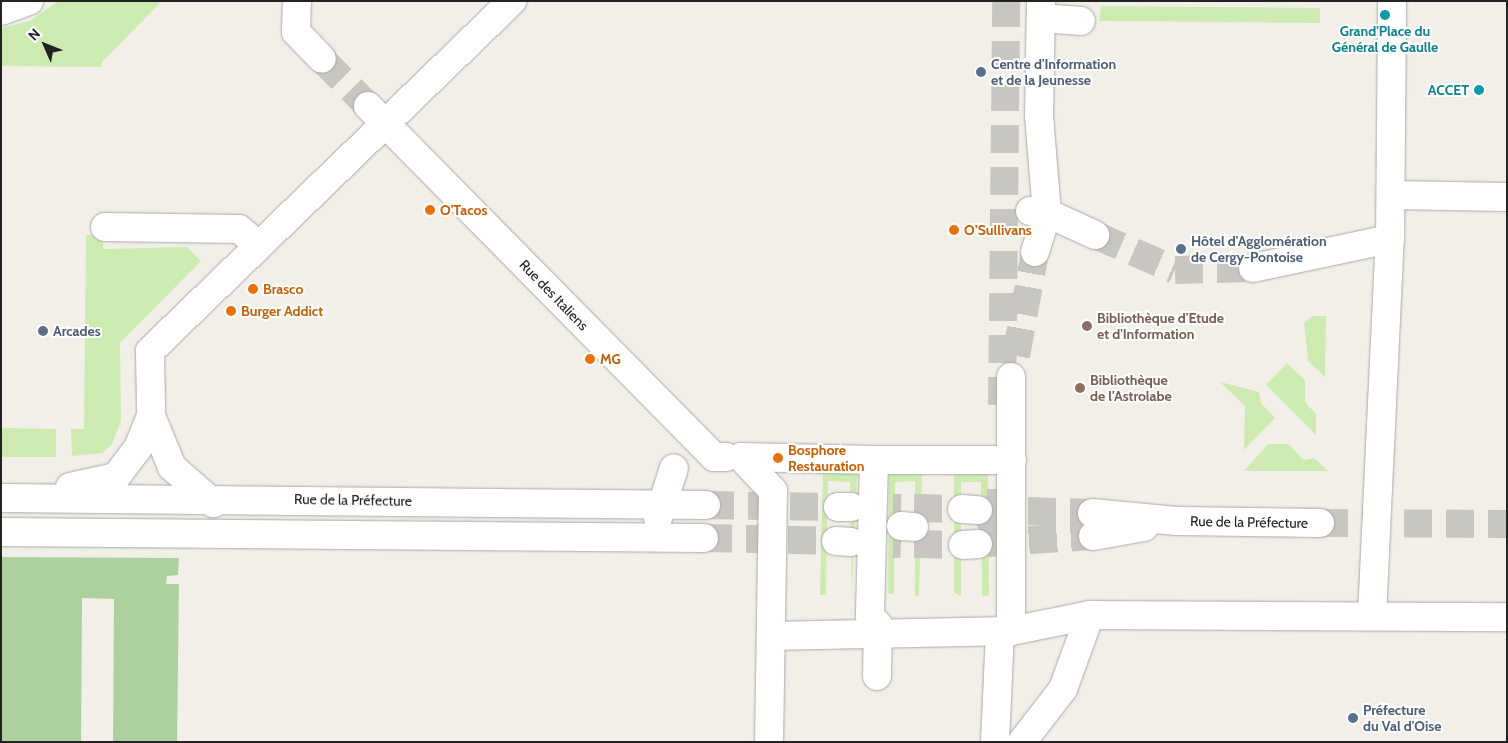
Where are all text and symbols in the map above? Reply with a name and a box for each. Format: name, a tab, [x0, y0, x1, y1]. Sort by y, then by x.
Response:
marker: Grand'Place du Général de Gaulle	[1379, 9, 1391, 21]
north arrow	[20, 20, 70, 70]
place label: Grand'Place du Général de Gaulle	[1332, 23, 1438, 56]
text: N	[24, 25, 44, 44]
place label: Centre d'Information et de la Jeunesse	[991, 56, 1116, 88]
marker: Centre d'Information et de la Jeunesse	[975, 66, 987, 78]
place label: ACCET	[1428, 82, 1469, 98]
marker: ACCET	[1473, 84, 1485, 96]
place label: O'Tacos	[440, 202, 487, 218]
marker: O'Tacos	[424, 204, 436, 216]
place label: O’Sullivans	[964, 222, 1032, 238]
marker: O’Sullivans	[948, 224, 960, 236]
place label: Hôtel d'Agglomération de Cergy-Pontoise	[1191, 233, 1327, 266]
marker: Hôtel d'Agglomération de Cergy-Pontoise	[1175, 243, 1187, 255]
street label: Rue des Italiens	[516, 256, 592, 334]
place label: Brasco	[263, 281, 303, 297]
marker: Brasco	[247, 283, 259, 295]
place label: Burger Addict	[241, 303, 323, 319]
marker: Burger Addict	[225, 305, 237, 317]
place label: Bibliothèque d'Etude et d'Information	[1097, 310, 1224, 342]
marker: Bibliothèque d'Etude et d'Information	[1081, 320, 1093, 332]
place label: Arcades	[53, 323, 101, 339]
marker: Arcades	[37, 325, 49, 337]
place label: MG	[600, 351, 621, 367]
marker: MG	[584, 353, 596, 365]
place label: Bibliothèque de l'Astrolabe	[1090, 372, 1172, 404]
marker: Bibliothèque de l'Astrolabe	[1074, 382, 1086, 394]
place label: Bosphore Restauration	[788, 442, 864, 474]
marker: Bosphore Restauration	[772, 452, 784, 464]
street label: Rue de la Préfecture	[294, 491, 412, 509]
street label: Rue de la Préfecture	[1190, 513, 1308, 531]
place label: Préfecture du Val d'Oise	[1363, 702, 1441, 734]
marker: Préfecture du Val d'Oise	[1347, 712, 1359, 724]

